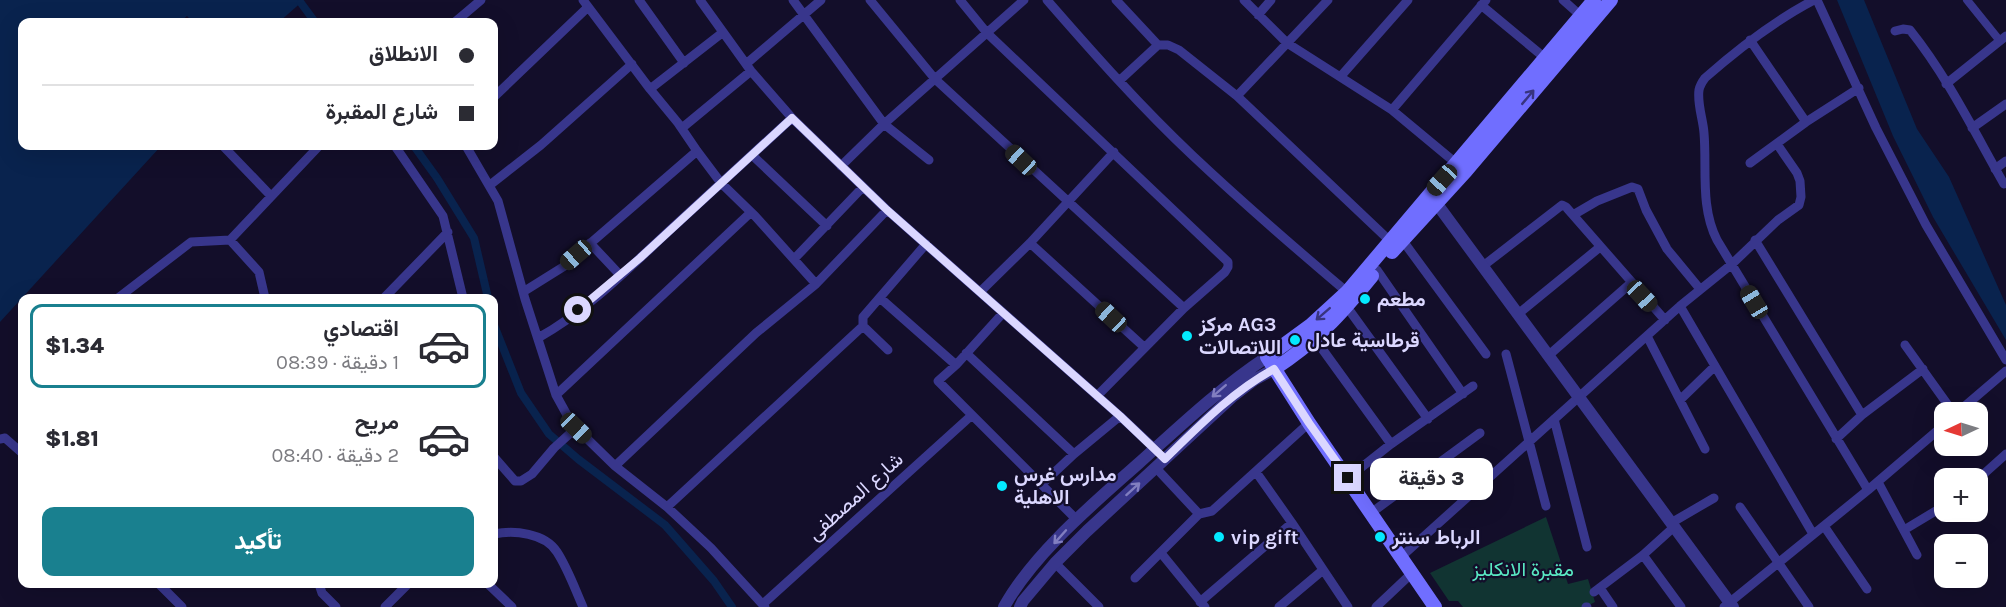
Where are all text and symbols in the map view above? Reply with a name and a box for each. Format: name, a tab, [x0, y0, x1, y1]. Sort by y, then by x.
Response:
text: الانطلاق	[369, 41, 438, 67]
one-way arrow	[1521, 89, 1534, 105]
text: شارع المقبرة	[326, 99, 438, 125]
car	[1002, 141, 1040, 179]
car	[1423, 161, 1461, 199]
car	[557, 236, 595, 274]
car	[1623, 277, 1661, 315]
car	[1737, 282, 1771, 322]
place label: مطعم	[1377, 288, 1426, 312]
marker: مطعم	[1358, 292, 1372, 306]
route start	[564, 296, 591, 323]
car	[1092, 298, 1130, 336]
one-way arrow	[1316, 307, 1331, 321]
place label: مركز AG3 اللاتصالات	[1198, 313, 1281, 359]
text: اقتصادي	[323, 316, 399, 342]
icon: car	[417, 319, 471, 373]
marker: مركز AG3 اللاتصالات	[1180, 329, 1194, 343]
place label: قرطاسية عادل	[1307, 329, 1420, 353]
text: $1.34	[45, 333, 104, 359]
marker: قرطاسية عادل	[1288, 333, 1302, 347]
text: 1 دقيقة · 08:39	[276, 351, 399, 374]
one-way arrow	[1211, 385, 1227, 398]
north arrow	[1934, 402, 1988, 456]
map controls	[1934, 402, 1988, 588]
text: مريح	[355, 409, 399, 435]
car	[557, 409, 595, 447]
icon: car	[417, 412, 471, 466]
text: $1.81	[45, 426, 99, 452]
text: 2 دقيقة · 08:40	[271, 444, 399, 467]
street label: شارع المصطفى	[803, 448, 909, 547]
callout: 3 دقيقة	[1369, 457, 1492, 499]
place label: مدارس غرس الاهلية	[1014, 463, 1117, 509]
route end	[1334, 464, 1361, 491]
text: 3 دقيقة	[1399, 467, 1464, 490]
button: +	[1934, 468, 1988, 522]
marker: مدارس غرس الاهلية	[995, 479, 1009, 493]
one-way arrow	[1125, 482, 1140, 496]
button: تأكيد	[42, 507, 474, 576]
place label: vip gift	[1231, 526, 1299, 549]
place label: الرباط سنتر	[1391, 526, 1480, 550]
one-way arrow	[1053, 529, 1067, 544]
marker: vip gift	[1212, 530, 1226, 544]
marker: الرباط سنتر	[1373, 530, 1387, 544]
button: −	[1934, 534, 1988, 588]
park label: مقبرة الانكليز	[1471, 558, 1574, 582]

